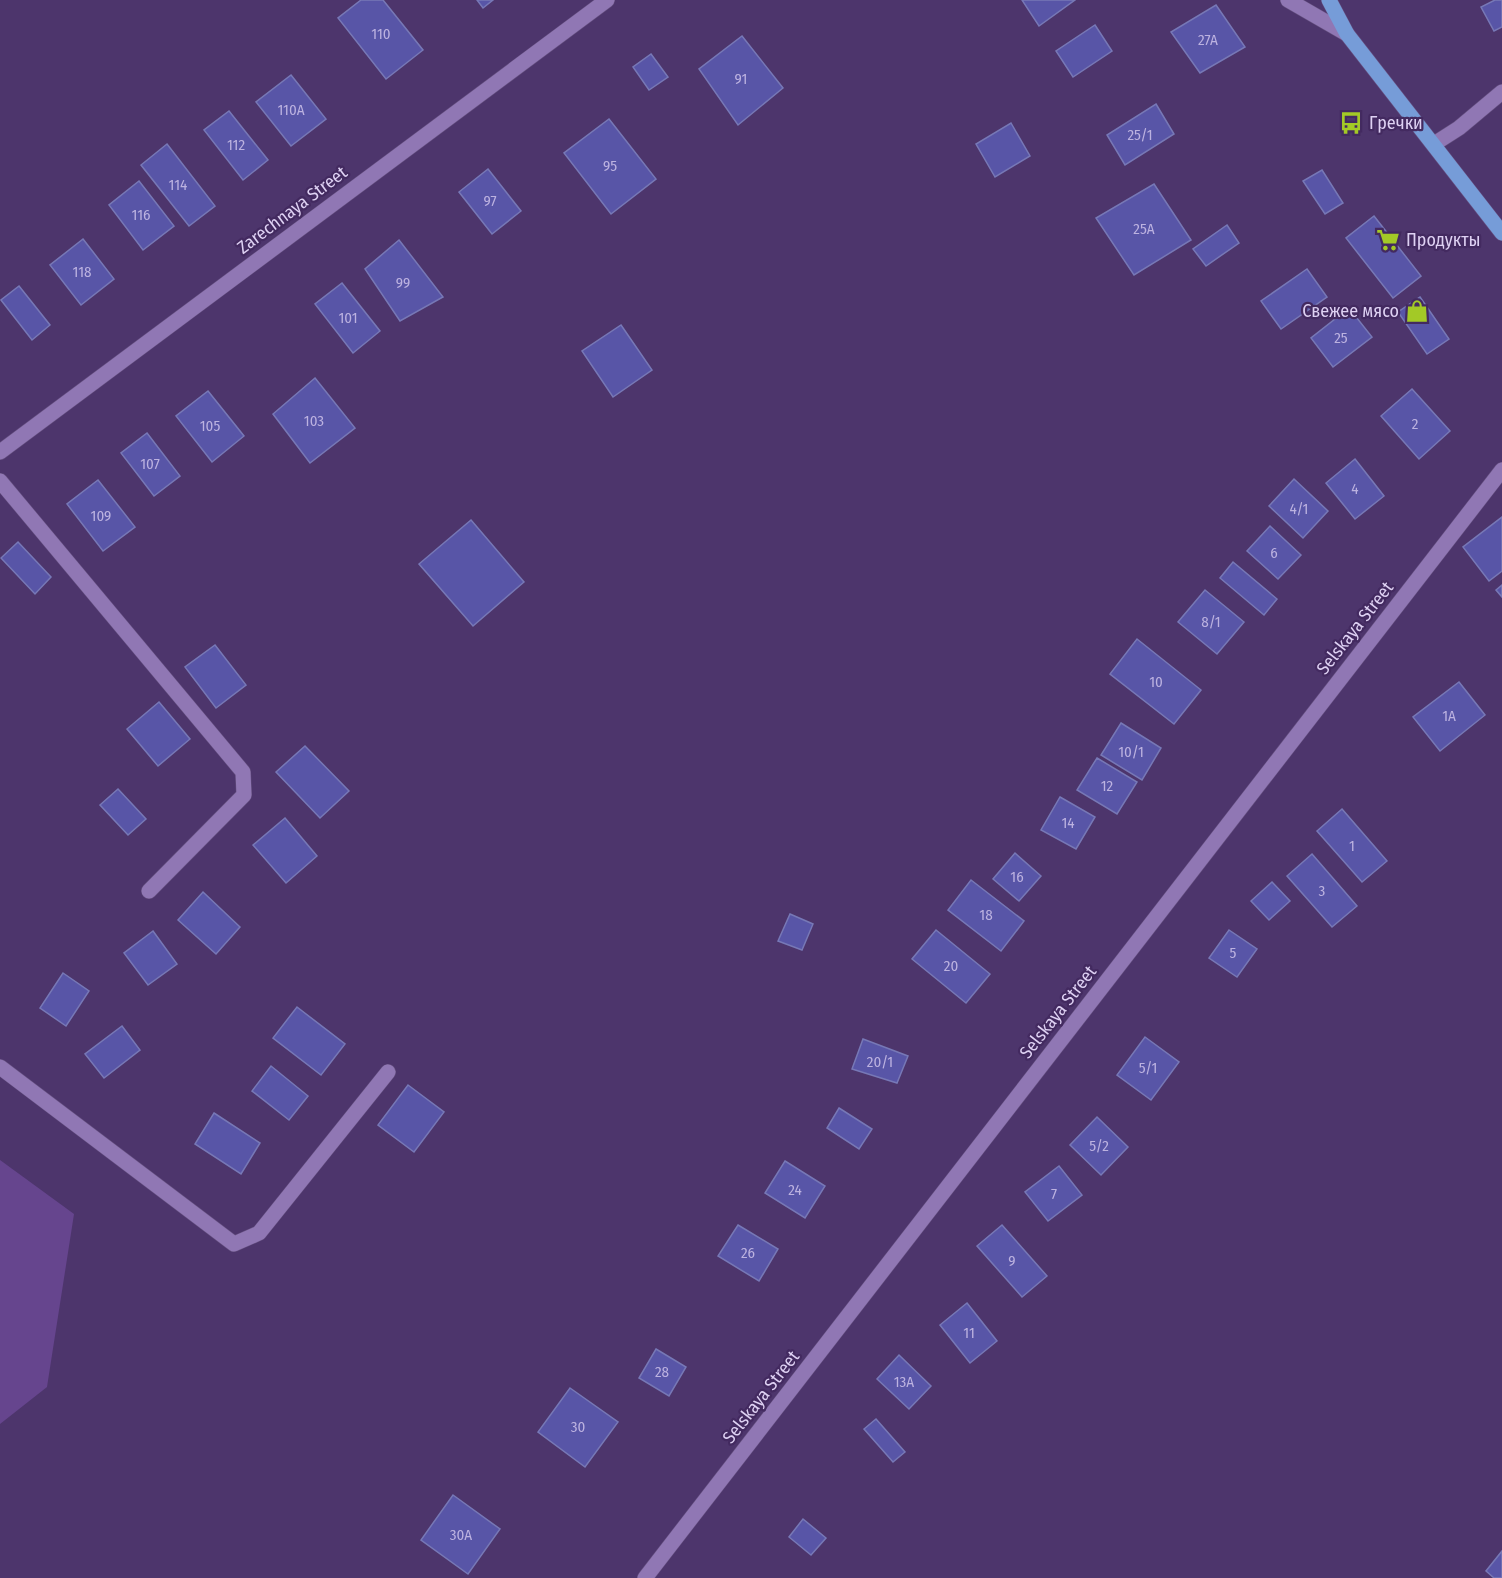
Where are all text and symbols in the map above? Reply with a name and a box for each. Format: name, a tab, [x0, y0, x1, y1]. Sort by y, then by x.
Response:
house number: 110	[371, 25, 391, 43]
house number: 27А	[1198, 31, 1218, 49]
house number: 91	[735, 70, 747, 88]
house number: 110А	[277, 101, 305, 119]
bus stop icon: Гречки	[1338, 110, 1364, 136]
place label: Гречки	[1369, 112, 1423, 134]
house number: 25/1	[1127, 126, 1153, 144]
house number: 112	[227, 136, 245, 154]
house number: 95	[603, 157, 617, 175]
street label: Zarechnaya Street	[233, 161, 351, 259]
house number: 114	[169, 176, 187, 194]
house number: 97	[483, 192, 497, 210]
house number: 116	[132, 206, 150, 224]
house number: 25А	[1133, 220, 1155, 238]
supermarket icon: Продукты	[1375, 227, 1401, 253]
place label: Продукты	[1406, 229, 1481, 251]
house number: 118	[73, 263, 92, 281]
house number: 99	[396, 274, 410, 292]
shop icon: Свежее мясо	[1404, 298, 1430, 324]
place label: Свежее мясо	[1302, 300, 1399, 322]
house number: 101	[338, 309, 358, 327]
house number: 25	[1334, 329, 1348, 347]
house number: 103	[304, 412, 324, 430]
house number: 2	[1412, 415, 1419, 433]
house number: 105	[200, 417, 220, 435]
house number: 107	[140, 455, 160, 473]
house number: 4	[1351, 480, 1359, 498]
house number: 4/1	[1290, 500, 1308, 518]
house number: 109	[91, 507, 111, 525]
house number: 6	[1270, 544, 1278, 562]
street label: Selskaya Street	[1312, 577, 1398, 679]
house number: 8/1	[1201, 613, 1221, 631]
house number: 10	[1149, 673, 1163, 691]
house number: 1А	[1442, 707, 1456, 725]
house number: 10/1	[1118, 743, 1144, 761]
house number: 12	[1101, 777, 1114, 795]
house number: 14	[1061, 814, 1075, 832]
house number: 1	[1349, 837, 1355, 855]
house number: 16	[1010, 868, 1024, 886]
house number: 3	[1319, 882, 1326, 900]
house number: 18	[979, 906, 993, 924]
house number: 5	[1230, 944, 1237, 962]
house number: 20	[944, 957, 958, 975]
street label: Selskaya Street	[1015, 961, 1101, 1063]
house number: 20/1	[867, 1053, 893, 1071]
house number: 5/1	[1139, 1059, 1157, 1077]
house number: 5/2	[1089, 1137, 1109, 1155]
house number: 24	[788, 1181, 802, 1199]
house number: 7	[1051, 1185, 1057, 1203]
house number: 26	[741, 1244, 755, 1262]
house number: 9	[1008, 1252, 1016, 1270]
house number: 11	[963, 1324, 975, 1342]
street label: Selskaya Street	[718, 1346, 804, 1448]
house number: 28	[655, 1363, 669, 1381]
house number: 13А	[894, 1373, 914, 1391]
house number: 30	[571, 1418, 585, 1436]
house number: 30А	[450, 1526, 472, 1544]

